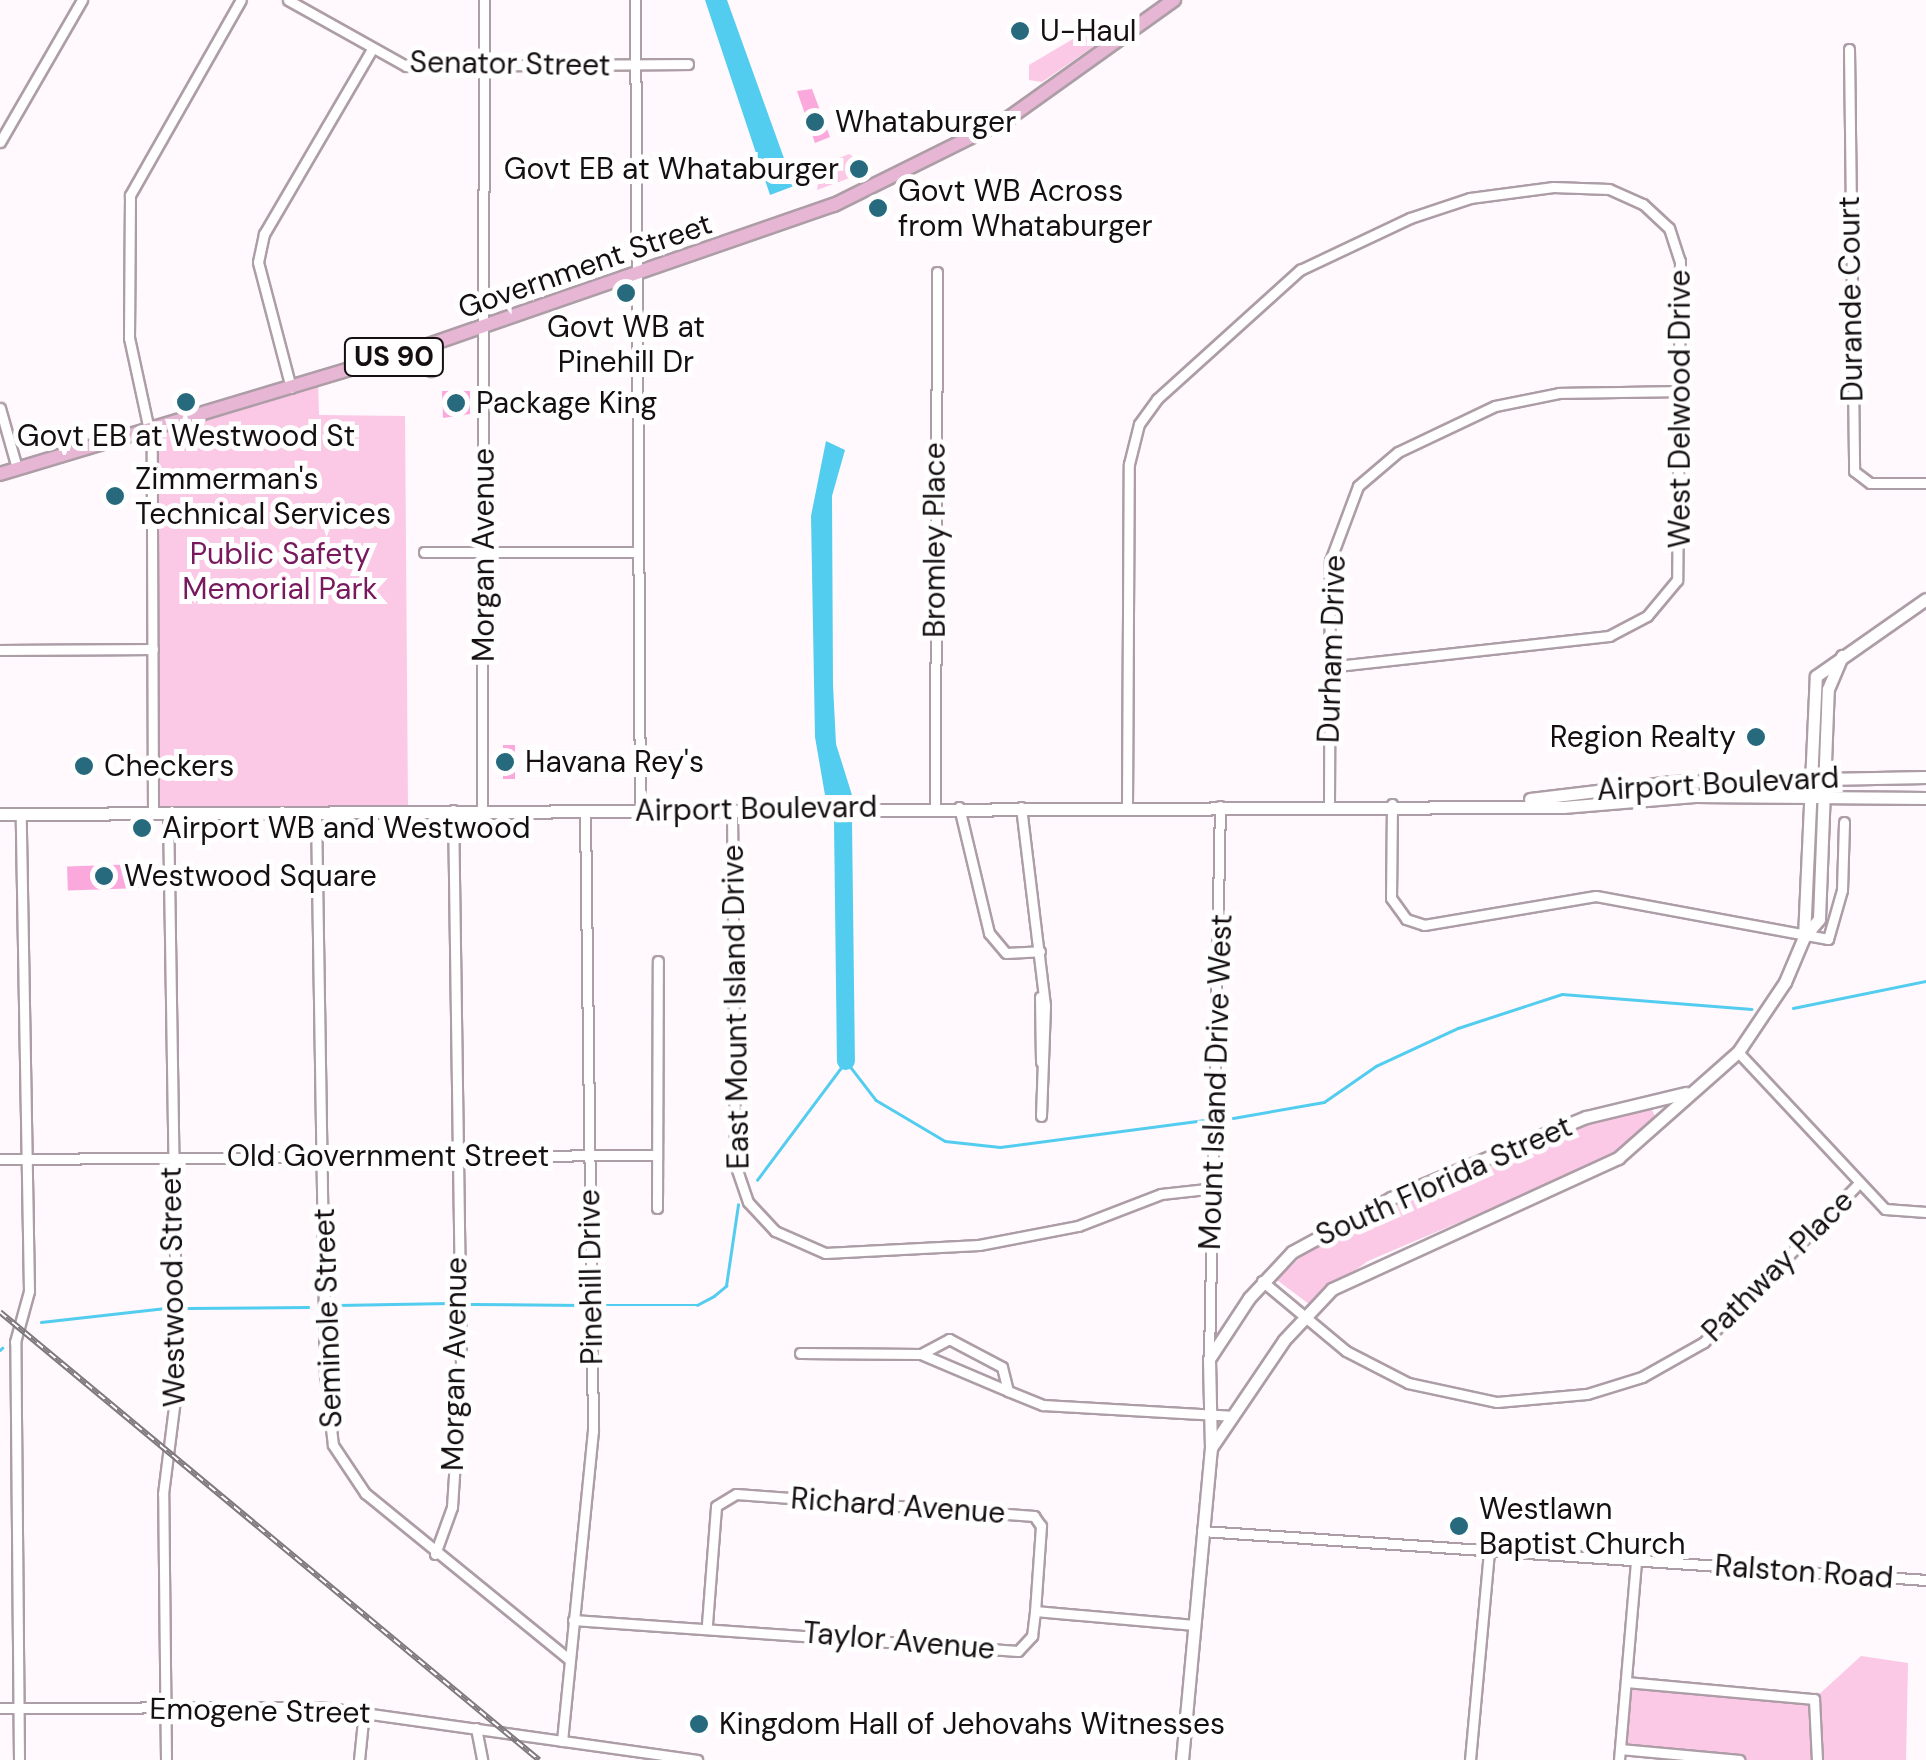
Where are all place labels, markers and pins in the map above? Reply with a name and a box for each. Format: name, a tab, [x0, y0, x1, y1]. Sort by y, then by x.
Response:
place label: U-Haul	[1040, 13, 1137, 49]
marker: U-Haul	[1009, 20, 1031, 42]
place label: Whataburger	[835, 104, 1016, 140]
marker: Whataburger	[804, 111, 826, 133]
place label: Govt EB at Whataburger	[504, 151, 839, 187]
marker: Govt EB at Whataburger	[848, 158, 870, 180]
place label: Govt WB Across from Whataburger	[898, 173, 1152, 244]
marker: Govt WB Across from Whataburger	[867, 197, 889, 219]
marker: Govt WB at Pinehill Dr	[615, 282, 637, 304]
place label: Govt WB at Pinehill Dr	[547, 309, 705, 380]
place label: Package King	[476, 385, 657, 421]
marker: Govt EB at Westwood St	[175, 391, 197, 413]
marker: Package King	[445, 392, 467, 414]
place label: Govt EB at Westwood St	[17, 418, 355, 454]
place label: Zimmerman's Technical Services	[135, 461, 391, 532]
marker: Zimmerman's Technical Services	[104, 485, 126, 507]
place label: Region Realty	[1550, 719, 1736, 755]
marker: Region Realty	[1745, 726, 1767, 748]
place label: Havana Rey's	[525, 744, 704, 780]
place label: Checkers	[104, 748, 234, 784]
marker: Havana Rey's	[494, 751, 516, 773]
marker: Checkers	[73, 755, 95, 777]
place label: Airport WB and Westwood	[162, 810, 530, 846]
marker: Airport WB and Westwood	[131, 817, 153, 839]
place label: Westwood Square	[124, 858, 377, 894]
marker: Westwood Square	[93, 865, 115, 887]
place label: Westlawn Baptist Church	[1479, 1491, 1686, 1562]
marker: Westlawn Baptist Church	[1448, 1515, 1470, 1537]
place label: Kingdom Hall of Jehovahs Witnesses	[719, 1706, 1225, 1742]
marker: Kingdom Hall of Jehovahs Witnesses	[688, 1713, 710, 1735]

